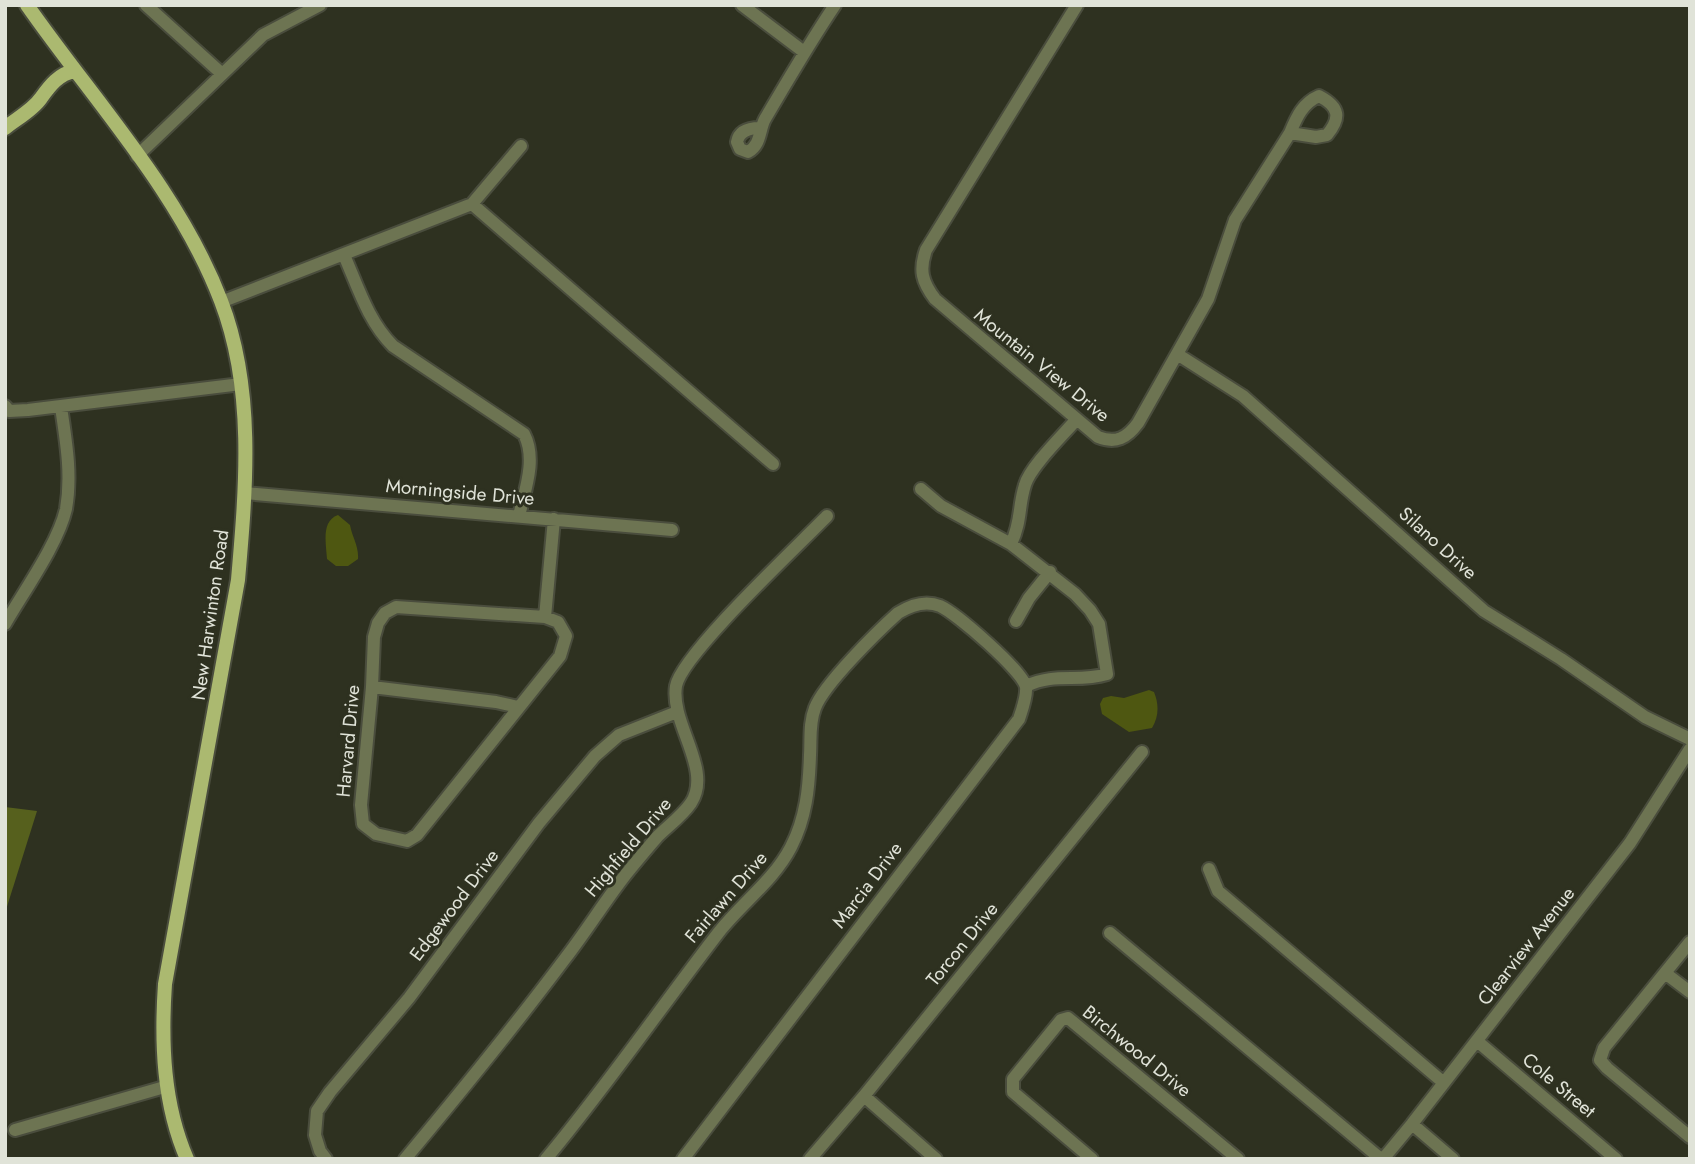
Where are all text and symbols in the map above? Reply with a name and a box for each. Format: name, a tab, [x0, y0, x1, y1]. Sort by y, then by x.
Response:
street label: Mountain View Drive	[968, 302, 1116, 428]
street label: Morningside Drive	[385, 472, 536, 512]
street label: Silano Drive	[1393, 500, 1483, 586]
street label: New Harwinton Road	[185, 528, 235, 702]
street label: Harvard Drive	[330, 684, 366, 798]
street label: Highfield Drive	[578, 791, 678, 903]
street label: Marcia Drive	[826, 836, 909, 934]
street label: Edgewood Drive	[403, 843, 505, 967]
street label: Fairlawn Drive	[678, 845, 774, 949]
street label: Clearview Avenue	[1471, 881, 1581, 1011]
street label: Torcon Drive	[920, 896, 1004, 992]
street label: Birchwood Drive	[1077, 999, 1197, 1103]
street label: Cole Street	[1516, 1046, 1602, 1124]

